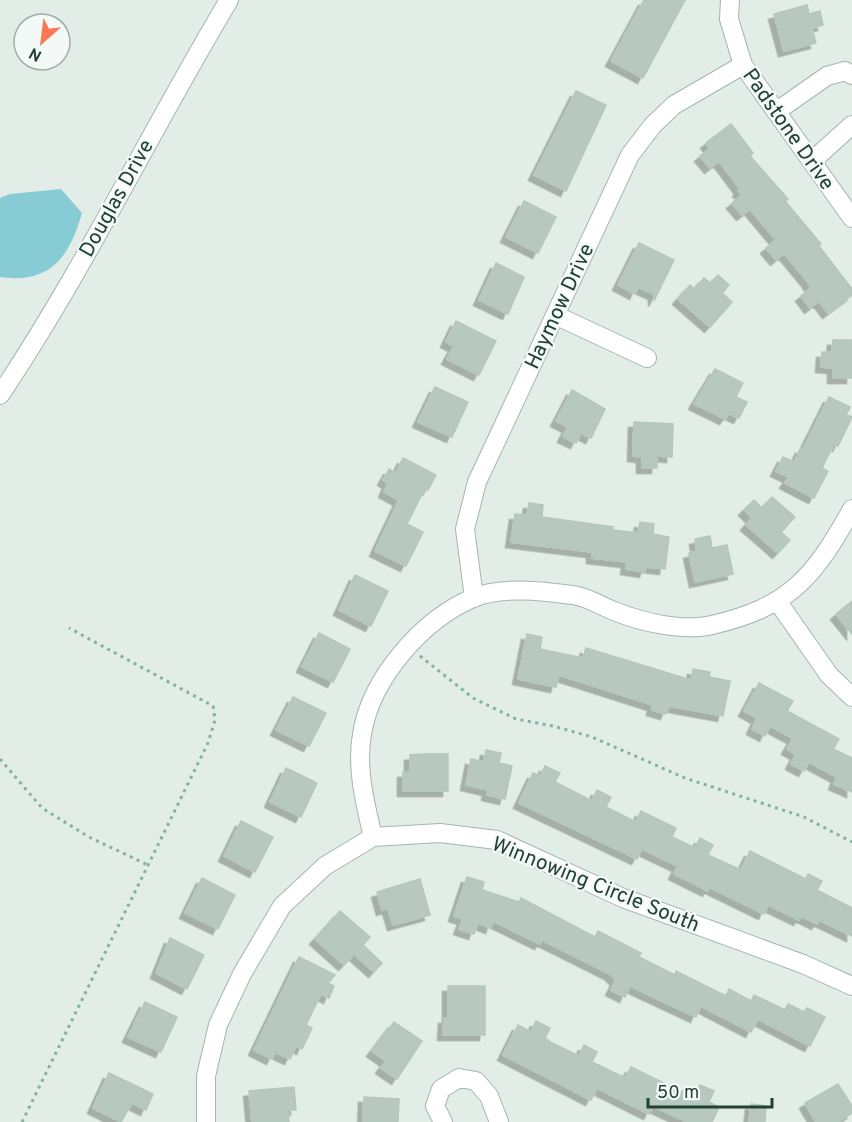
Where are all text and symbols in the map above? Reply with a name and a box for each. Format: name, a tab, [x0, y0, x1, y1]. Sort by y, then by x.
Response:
north arrow	[12, 12, 72, 72]
text: N	[26, 42, 46, 65]
street label: Padstone Drive	[736, 64, 840, 196]
street label: Douglas Drive	[74, 135, 161, 262]
street label: Haymow Drive	[519, 239, 601, 374]
street label: Winnowing Circle South	[488, 831, 703, 939]
scale bar	[648, 1071, 772, 1109]
text: 50 m	[657, 1082, 699, 1105]

